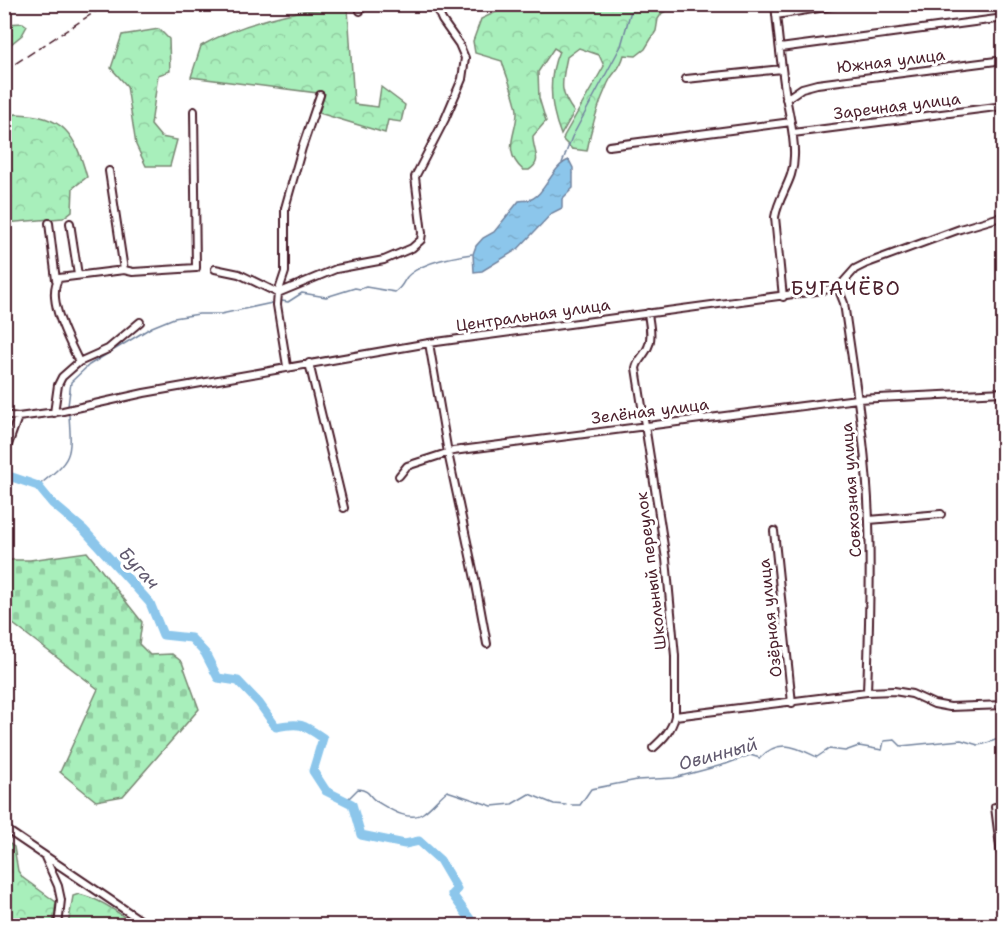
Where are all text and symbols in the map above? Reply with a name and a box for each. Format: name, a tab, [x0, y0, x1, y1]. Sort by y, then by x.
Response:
street label: Южная улица	[836, 44, 946, 78]
street label: Заречная улица	[832, 88, 962, 124]
district label: БУГАЧЁВО	[790, 275, 902, 301]
street label: Центральная улица	[454, 294, 612, 336]
street label: Зелёная улица	[590, 393, 710, 429]
street label: Совхозная улица	[836, 422, 866, 558]
street label: Школьный переулок	[631, 490, 671, 651]
water label: Бугач	[113, 542, 165, 595]
street label: Озёрная улица	[753, 558, 787, 678]
water label: Овинный	[676, 732, 760, 776]

